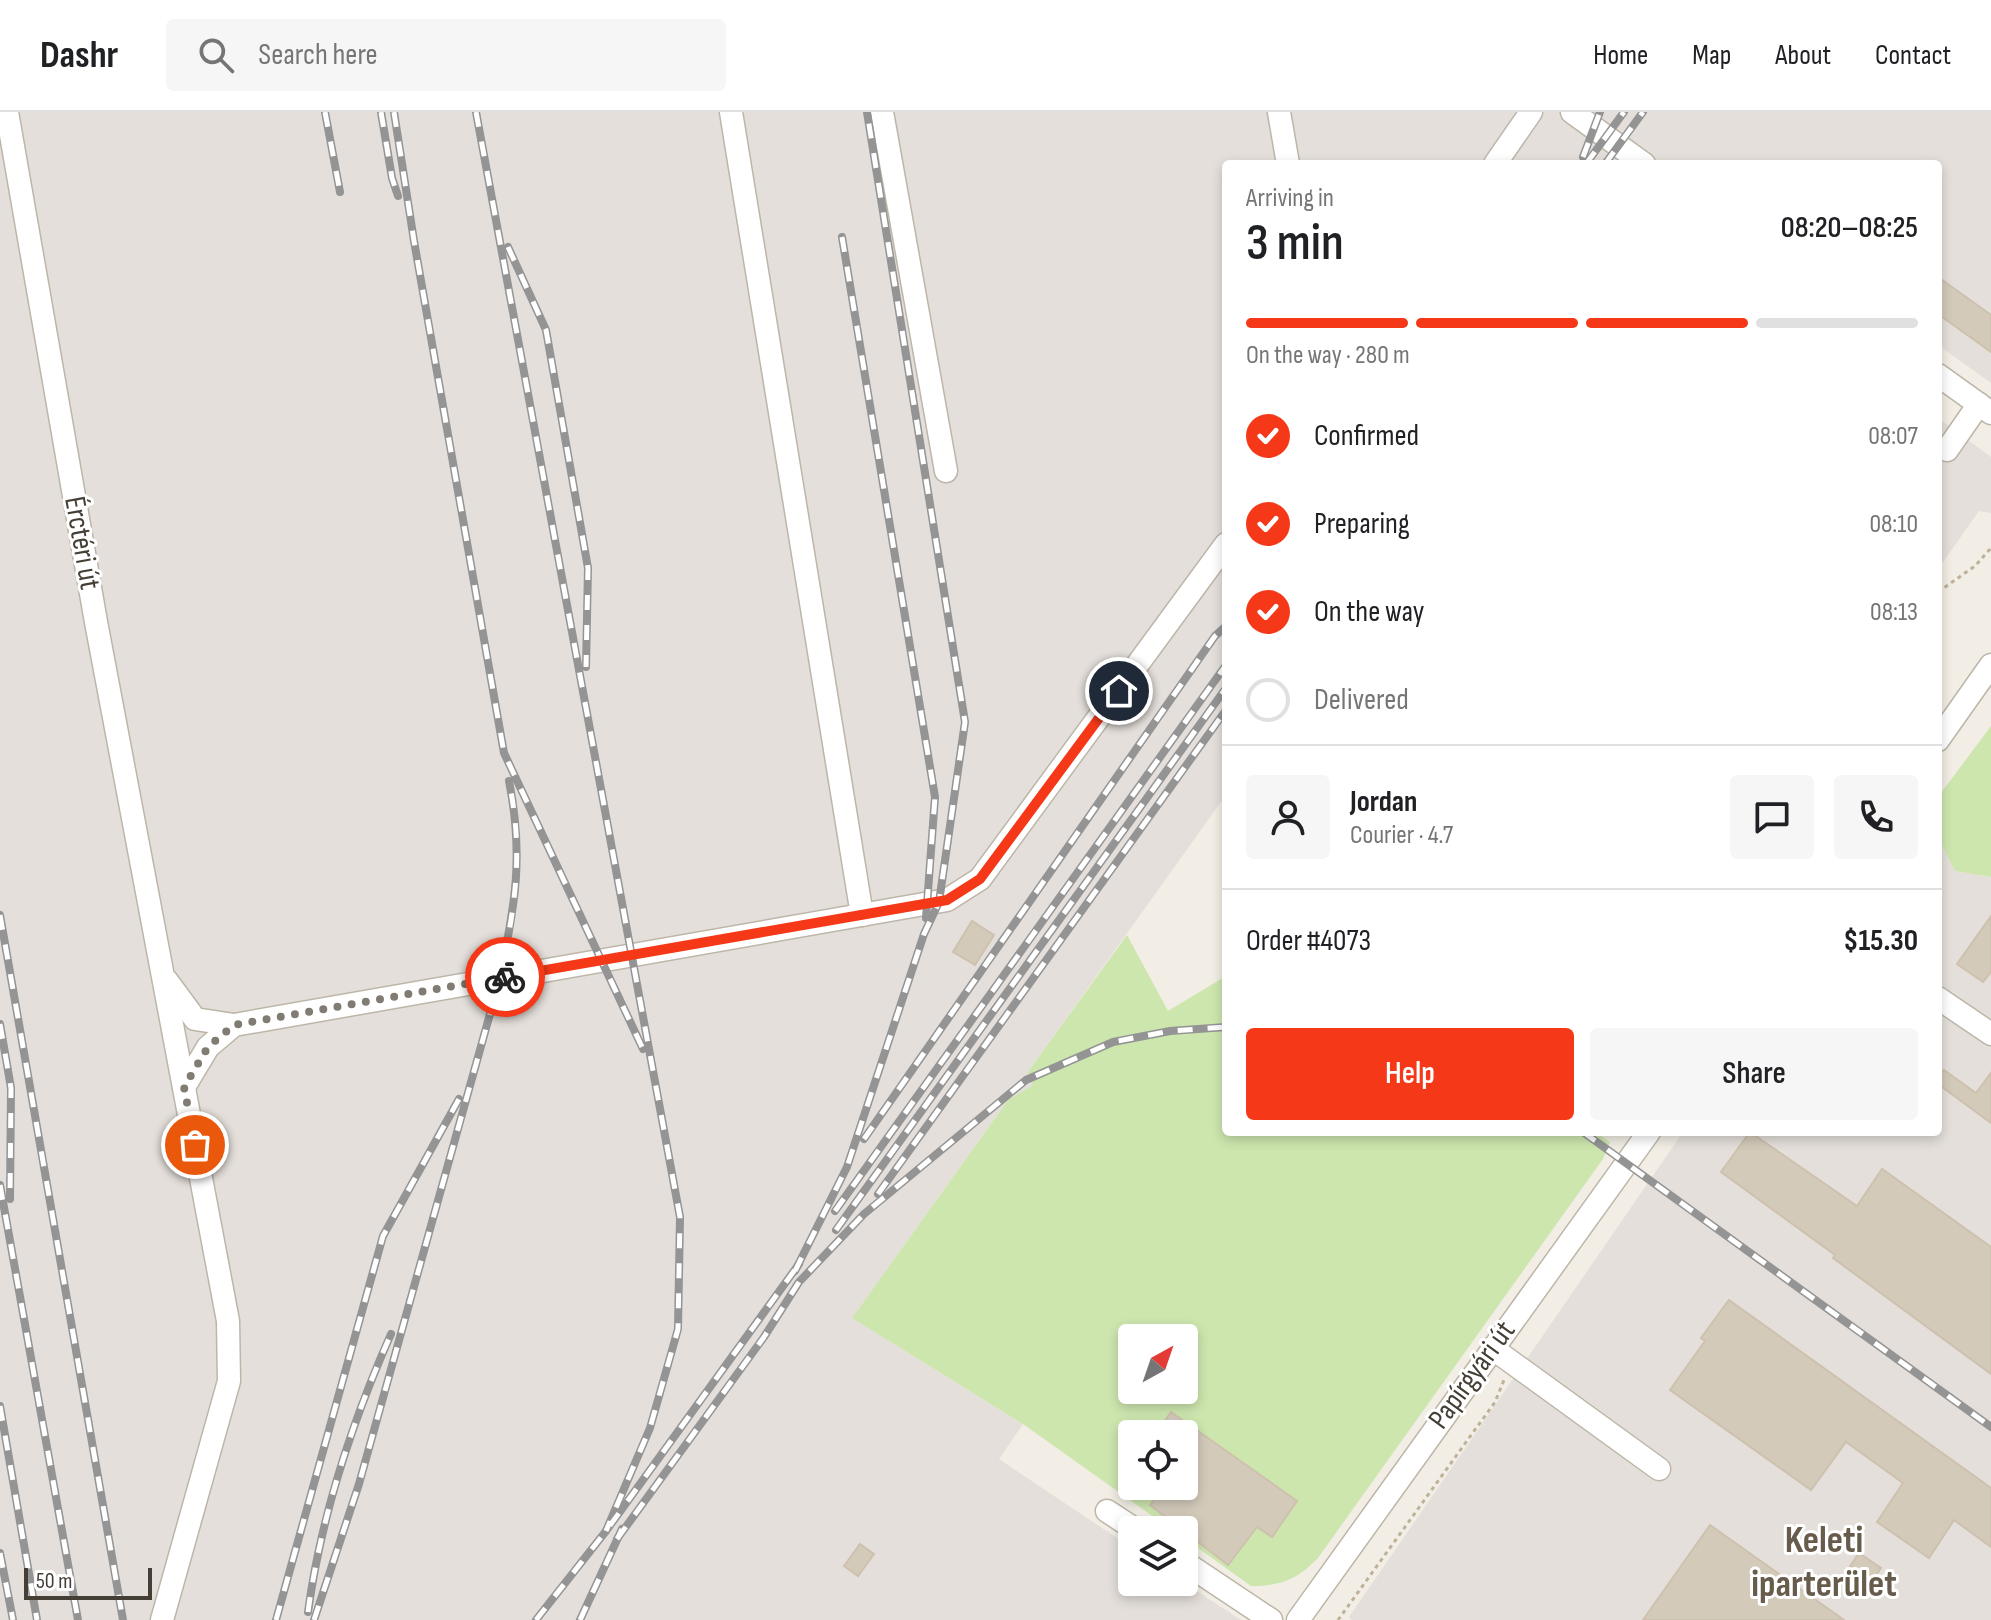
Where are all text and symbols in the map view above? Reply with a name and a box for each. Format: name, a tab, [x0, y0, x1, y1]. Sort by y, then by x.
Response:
search box	[166, 19, 726, 91]
text: Dashr	[40, 33, 118, 78]
icon: search	[194, 33, 238, 77]
text: Search here	[258, 37, 378, 73]
text: Home	[1593, 39, 1648, 72]
text: Map	[1692, 39, 1731, 72]
text: About	[1775, 39, 1831, 72]
text: Contact	[1875, 39, 1951, 72]
text: Arriving in	[1246, 183, 1334, 214]
text: 08:20–08:25	[1781, 210, 1918, 246]
text: 3 min	[1246, 212, 1344, 275]
text: On the way · 280 m	[1246, 340, 1410, 371]
icon: check	[1246, 414, 1290, 458]
text: Confirmed	[1314, 418, 1419, 454]
text: 08:07	[1868, 421, 1918, 452]
street label: Érctéri út	[56, 494, 108, 592]
icon: check	[1246, 502, 1290, 546]
text: Preparing	[1314, 506, 1410, 542]
text: 08:10	[1869, 509, 1918, 540]
icon: check	[1246, 590, 1290, 634]
text: On the way	[1314, 594, 1424, 630]
text: 08:13	[1870, 597, 1918, 628]
pin	[1085, 657, 1153, 725]
icon: home	[1097, 669, 1141, 713]
text: Delivered	[1314, 682, 1409, 718]
button: person	[1246, 775, 1330, 859]
button: chat	[1730, 775, 1814, 859]
button: phone	[1834, 775, 1918, 859]
text: Jordan	[1350, 784, 1417, 820]
text: Courier · 4.7	[1350, 820, 1453, 851]
text: Order #4073	[1246, 923, 1371, 959]
text: $15.30	[1843, 923, 1918, 959]
courier	[465, 937, 545, 1017]
icon: bike	[483, 955, 527, 999]
button: Help	[1246, 1028, 1574, 1120]
button: Share	[1590, 1028, 1918, 1120]
pin	[161, 1111, 229, 1179]
icon: bag	[173, 1123, 217, 1167]
street label: Papírgyári út	[1421, 1314, 1523, 1436]
north arrow	[1118, 1324, 1198, 1404]
map controls	[1118, 1324, 1198, 1596]
button: locate	[1118, 1420, 1198, 1500]
button: layers	[1118, 1516, 1198, 1596]
district label: Keleti iparterület	[1751, 1518, 1897, 1607]
scale bar	[24, 1564, 152, 1600]
text: 50 m	[36, 1568, 72, 1595]

